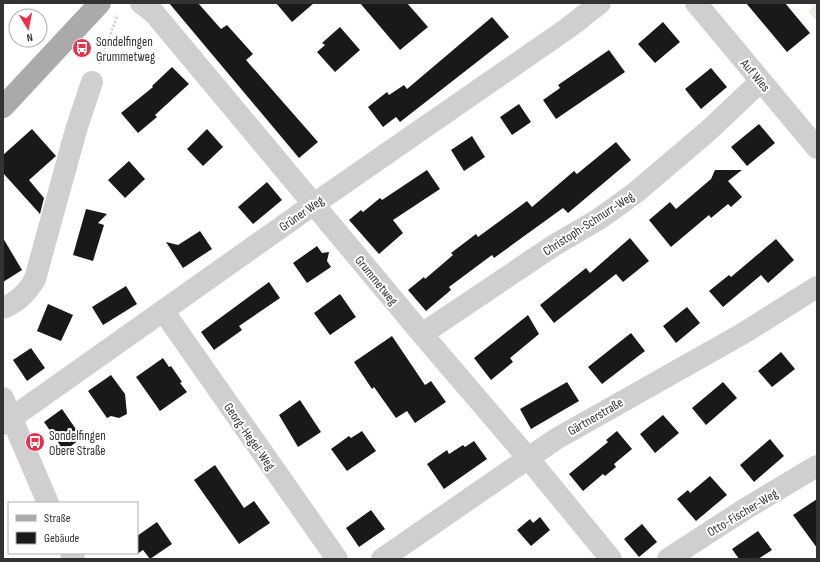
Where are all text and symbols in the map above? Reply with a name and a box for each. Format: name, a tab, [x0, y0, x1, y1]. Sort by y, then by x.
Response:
north arrow	[8, 8, 48, 48]
text: N	[26, 30, 34, 44]
place label: Sondelfingen Grummetweg	[96, 34, 155, 65]
bus stop icon: Sondelfingen Grummetweg	[71, 37, 93, 59]
street label: Auf Wies	[736, 55, 774, 95]
street label: Christoph-Schnurr-Weg	[540, 188, 637, 259]
street label: Grüner Weg	[276, 193, 327, 235]
street label: Grummetweg	[351, 253, 401, 309]
street label: Gärtnerstraße	[565, 395, 626, 439]
street label: Georg-Hegel-Weg	[220, 400, 278, 473]
place label: Sondelfingen Obere Straße	[49, 428, 106, 459]
bus stop icon: Sondelfingen Obere Straße	[24, 431, 46, 453]
street label: Otto-Fischer-Weg	[704, 486, 781, 540]
legend	[8, 502, 138, 554]
text: Straße	[44, 511, 71, 526]
text: Gebäude	[44, 531, 79, 546]

